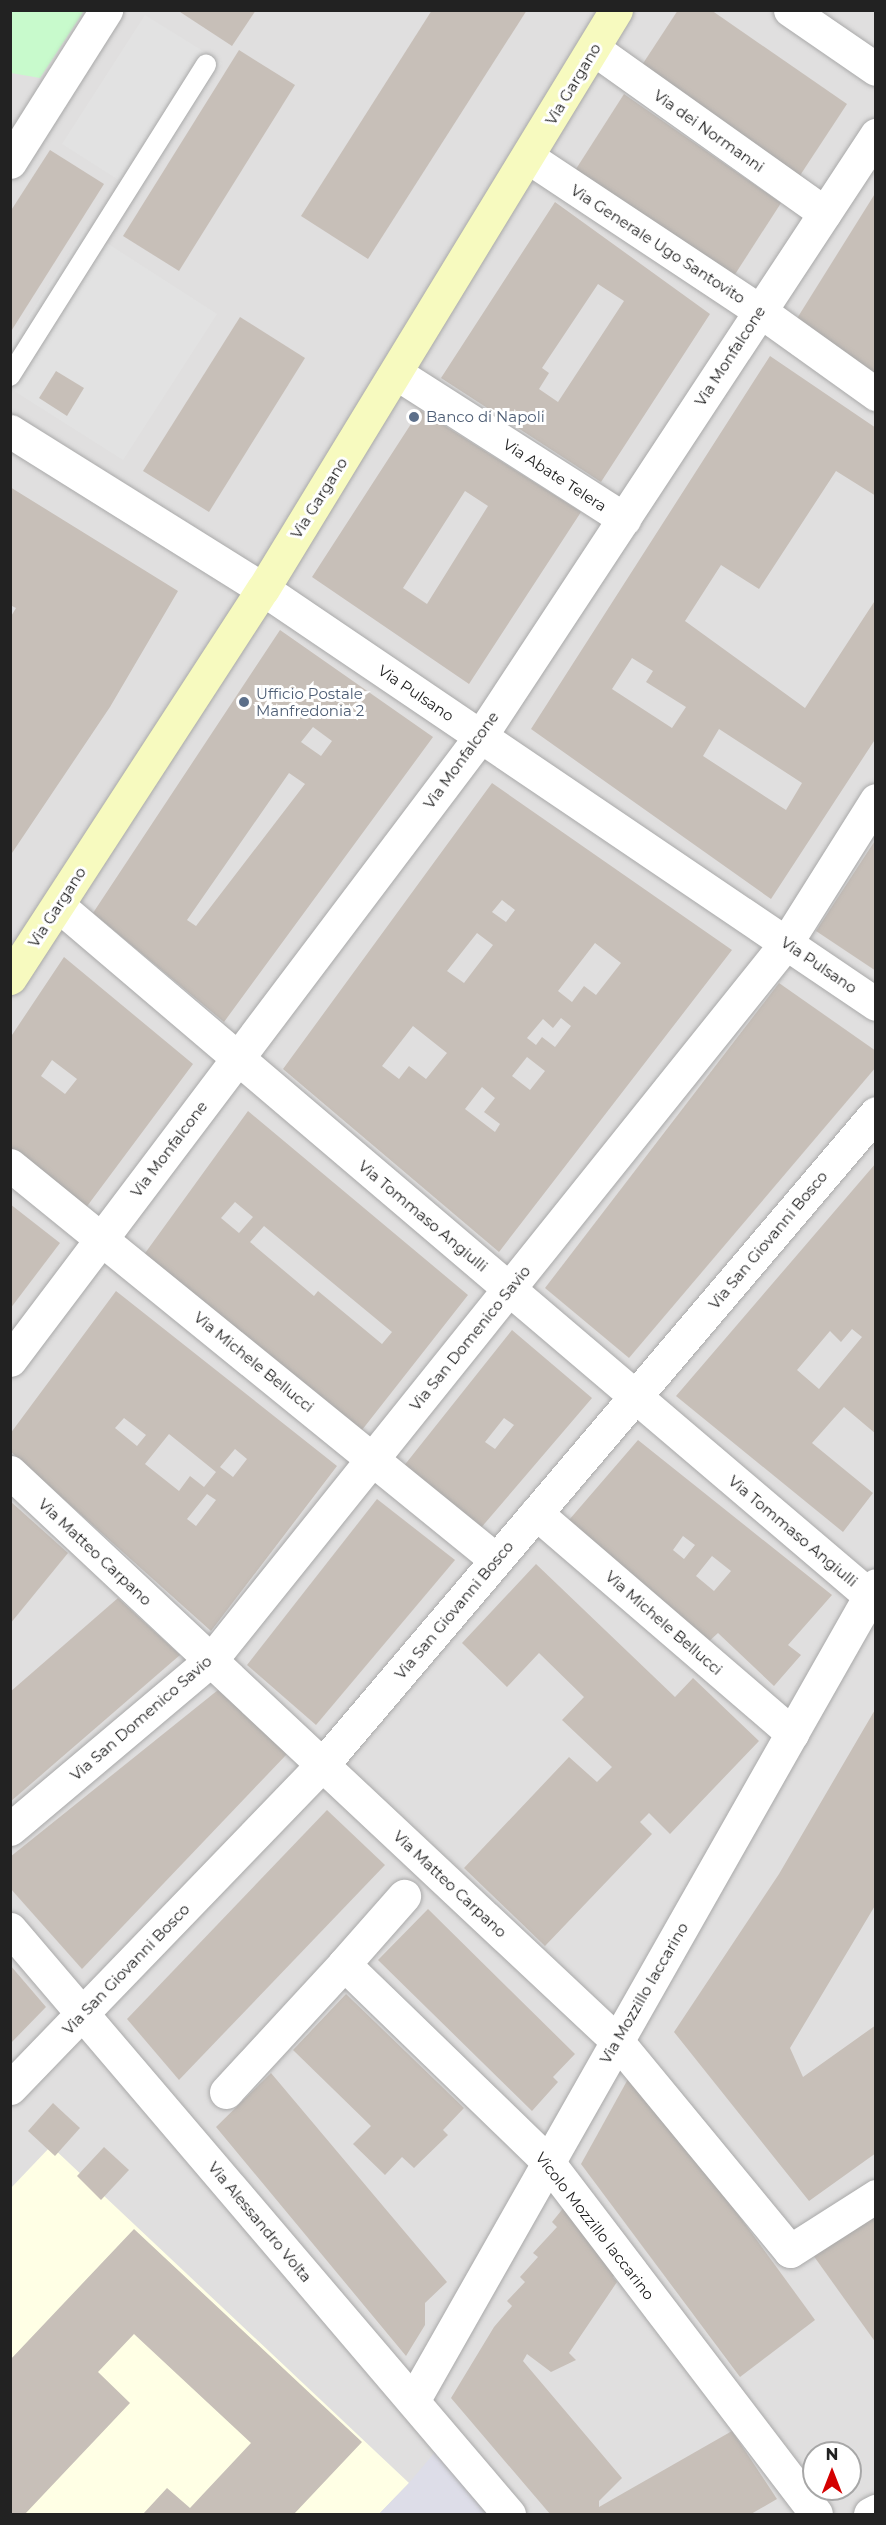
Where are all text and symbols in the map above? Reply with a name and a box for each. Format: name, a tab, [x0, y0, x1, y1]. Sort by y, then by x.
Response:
street label: Via Gargano	[542, 40, 604, 128]
street label: Via dei Normanni	[650, 86, 768, 176]
street label: Via Generale Ugo Santovito	[568, 181, 748, 307]
street label: Via Monfalcone	[691, 303, 769, 409]
place label: Banco di Napoli	[426, 408, 545, 426]
marker: Banco di Napoli	[407, 410, 421, 424]
street label: Via Abate Telera	[500, 435, 610, 515]
street label: Via Gargano	[287, 454, 351, 542]
street label: Via Pulsano	[375, 661, 457, 725]
place label: Ufficio Postale Manfredonia 2	[256, 684, 364, 719]
marker: Ufficio Postale Manfredonia 2	[237, 695, 251, 709]
street label: Via Monfalcone	[420, 708, 502, 812]
street label: Via Gargano	[24, 864, 90, 950]
street label: Via Pulsano	[778, 933, 860, 997]
street label: Via Monfalcone	[127, 1097, 211, 1201]
street label: Via Tommaso Angiulli	[355, 1157, 491, 1275]
street label: Via San Giovanni Bosco	[705, 1167, 831, 1313]
street label: Via San Domenico Savio	[406, 1262, 534, 1414]
street label: Via Michele Bellucci	[190, 1308, 318, 1416]
street label: Via Tommaso Angiulli	[725, 1472, 861, 1590]
street label: Via Matteo Carpano	[35, 1495, 155, 1609]
street label: Via San Giovanni Bosco	[391, 1537, 517, 1683]
street label: Via Michele Bellucci	[602, 1567, 726, 1679]
street label: Via San Domenico Savio	[67, 1652, 215, 1784]
street label: Via Matteo Carpano	[390, 1827, 510, 1941]
street label: Via San Giovanni Bosco	[59, 1900, 193, 2038]
street label: Via Mozzillo Iaccarino	[596, 1919, 692, 2067]
street label: Vicolo Mozzillo Iaccarino	[532, 2149, 658, 2303]
street label: Via Alessandro Volta	[204, 2158, 316, 2286]
north arrow	[802, 2441, 862, 2501]
text: N	[826, 2445, 838, 2464]

